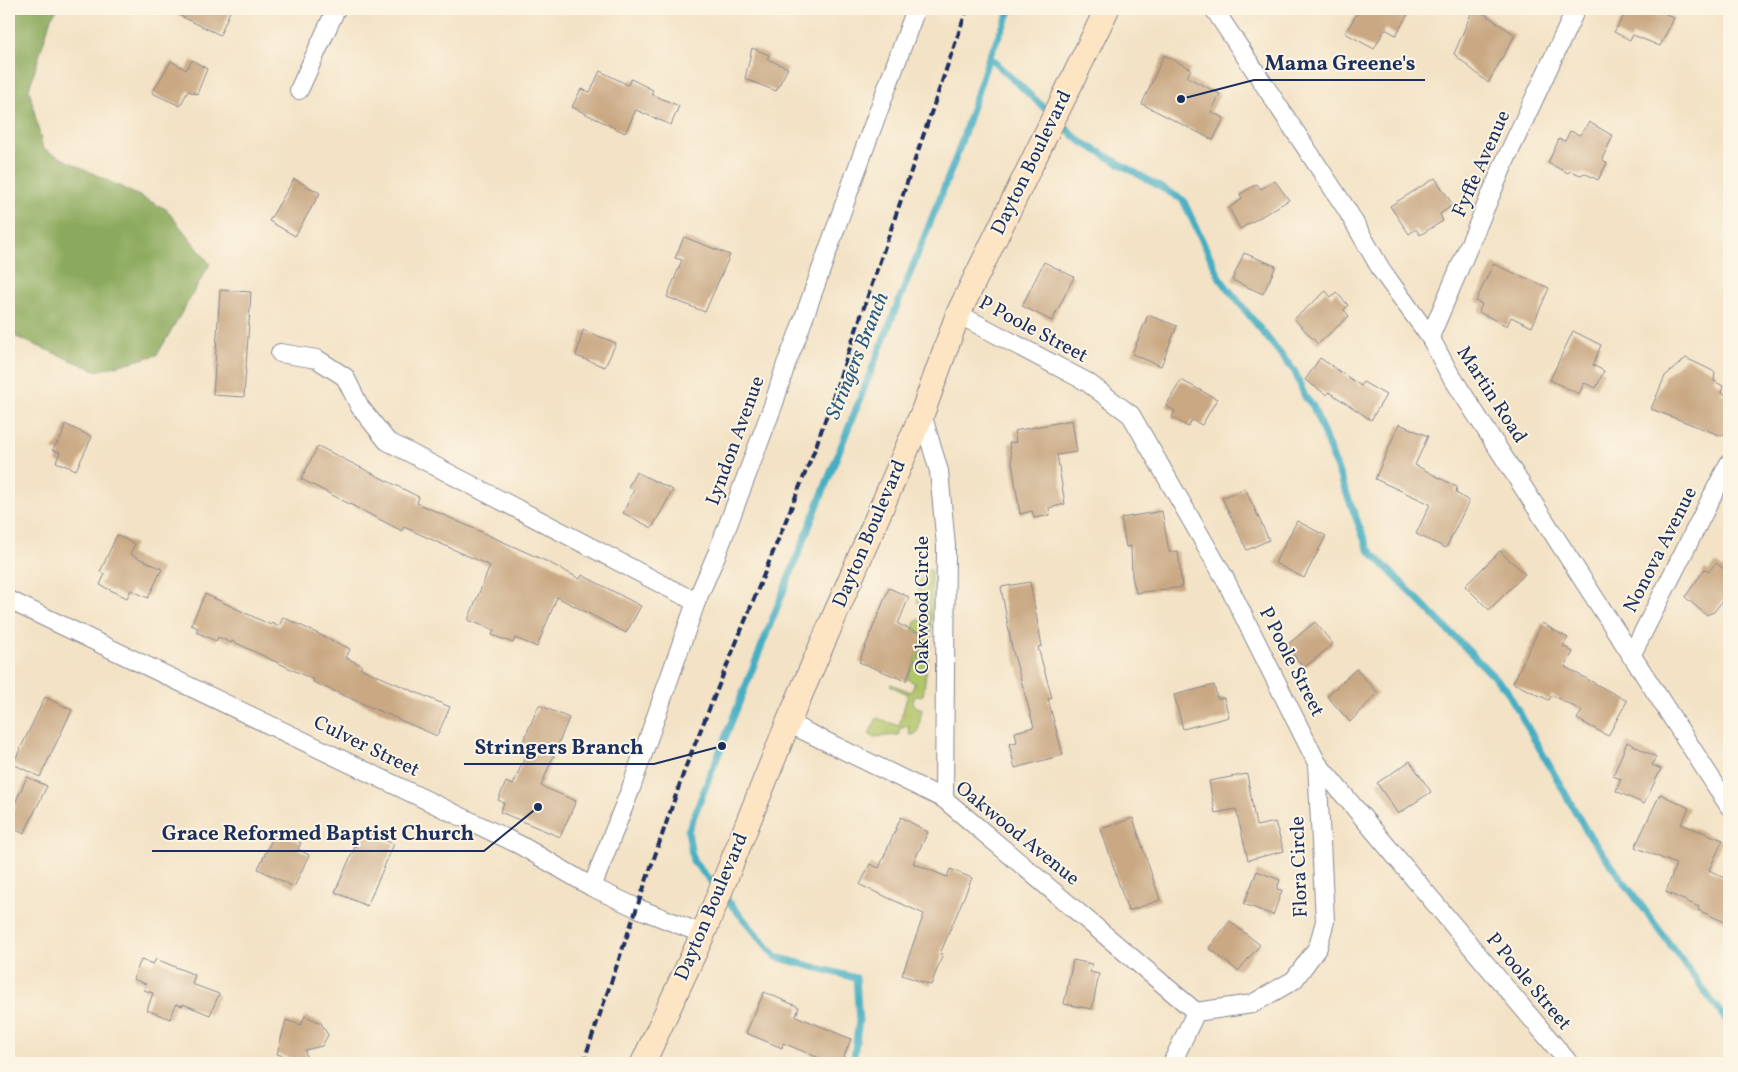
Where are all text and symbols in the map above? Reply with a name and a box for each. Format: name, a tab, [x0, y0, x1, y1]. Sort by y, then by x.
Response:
callout: Mama Greene's	[1254, 44, 1425, 80]
text: Mama Greene's	[1264, 50, 1416, 79]
street label: Dayton Boulevard	[985, 86, 1079, 240]
street label: Fyffe Avenue	[1446, 106, 1518, 222]
water label: Stringers Branch	[819, 288, 897, 424]
street label: P Poole Street	[974, 290, 1092, 370]
street label: Martin Road	[1449, 341, 1533, 449]
street label: Lyndon Avenue	[700, 372, 772, 510]
street label: Dayton Boulevard	[826, 456, 914, 612]
street label: Nonova Avenue	[1617, 482, 1705, 618]
street label: Oakwood Circle	[909, 536, 937, 674]
street label: P Poole Street	[1251, 602, 1331, 722]
street label: Culver Street	[308, 709, 424, 785]
callout: Stringers Branch	[464, 728, 654, 764]
text: Stringers Branch	[474, 734, 644, 763]
street label: Oakwood Avenue	[949, 775, 1085, 893]
callout: Grace Reformed Baptist Church	[152, 815, 484, 851]
street label: Flora Circle	[1284, 816, 1316, 918]
text: Grace Reformed Baptist Church	[162, 820, 475, 849]
street label: Dayton Boulevard	[668, 829, 756, 985]
street label: P Poole Street	[1479, 927, 1577, 1037]

